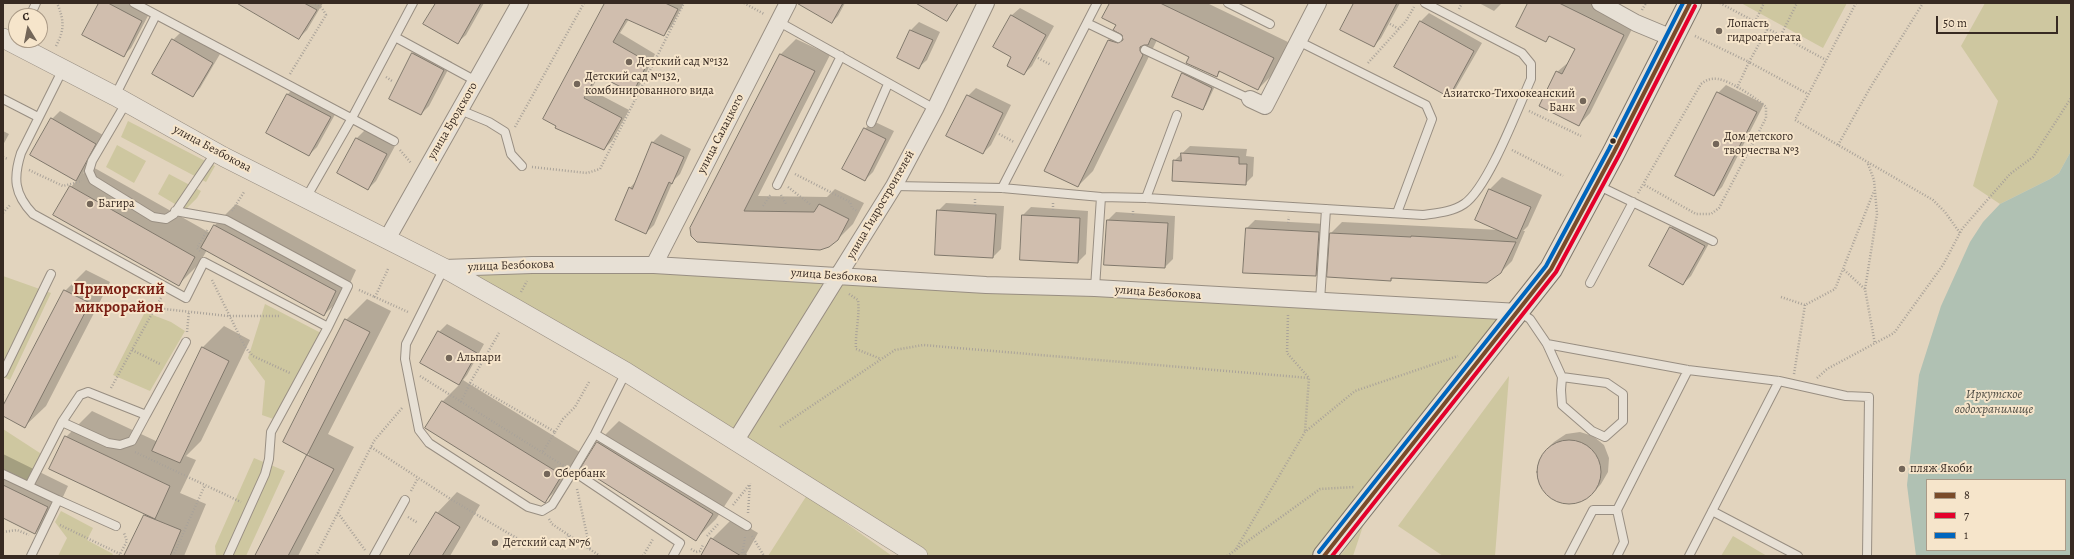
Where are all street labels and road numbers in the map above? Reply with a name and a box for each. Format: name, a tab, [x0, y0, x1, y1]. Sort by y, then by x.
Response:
street label: улица Бродского	[425, 80, 481, 162]
street label: улица Салацкого	[695, 92, 747, 176]
street label: улица Безбокова	[170, 122, 254, 176]
street label: улица Гидростроителей	[844, 148, 918, 262]
street label: улица Безбокова	[468, 257, 554, 275]
street label: улица Безбокова	[790, 266, 878, 286]
street label: улица Безбокова	[1114, 283, 1202, 303]

